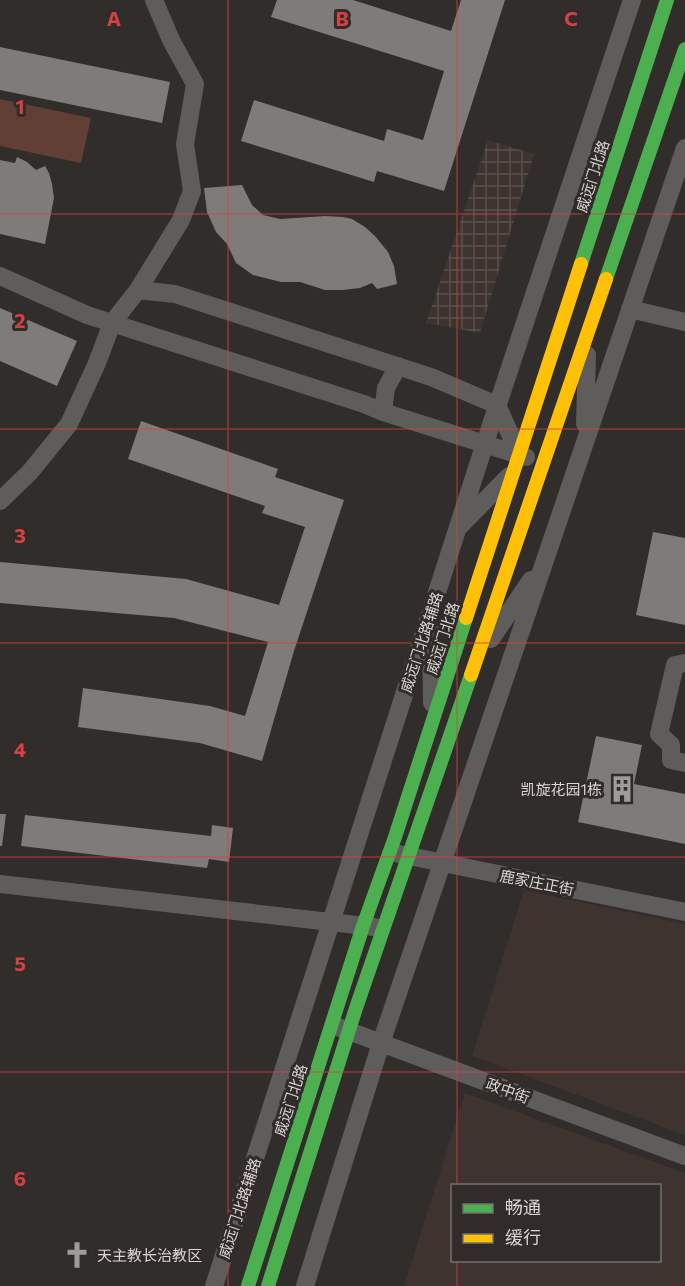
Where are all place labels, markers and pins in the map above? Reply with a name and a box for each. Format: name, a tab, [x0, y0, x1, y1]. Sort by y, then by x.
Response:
building icon: 凯旋花园1栋	[607, 774, 637, 804]
place label: 凯旋花园1栋	[521, 780, 602, 798]
church icon: 天主教长治教区	[62, 1240, 92, 1270]
place label: 天主教长治教区	[97, 1246, 202, 1264]

